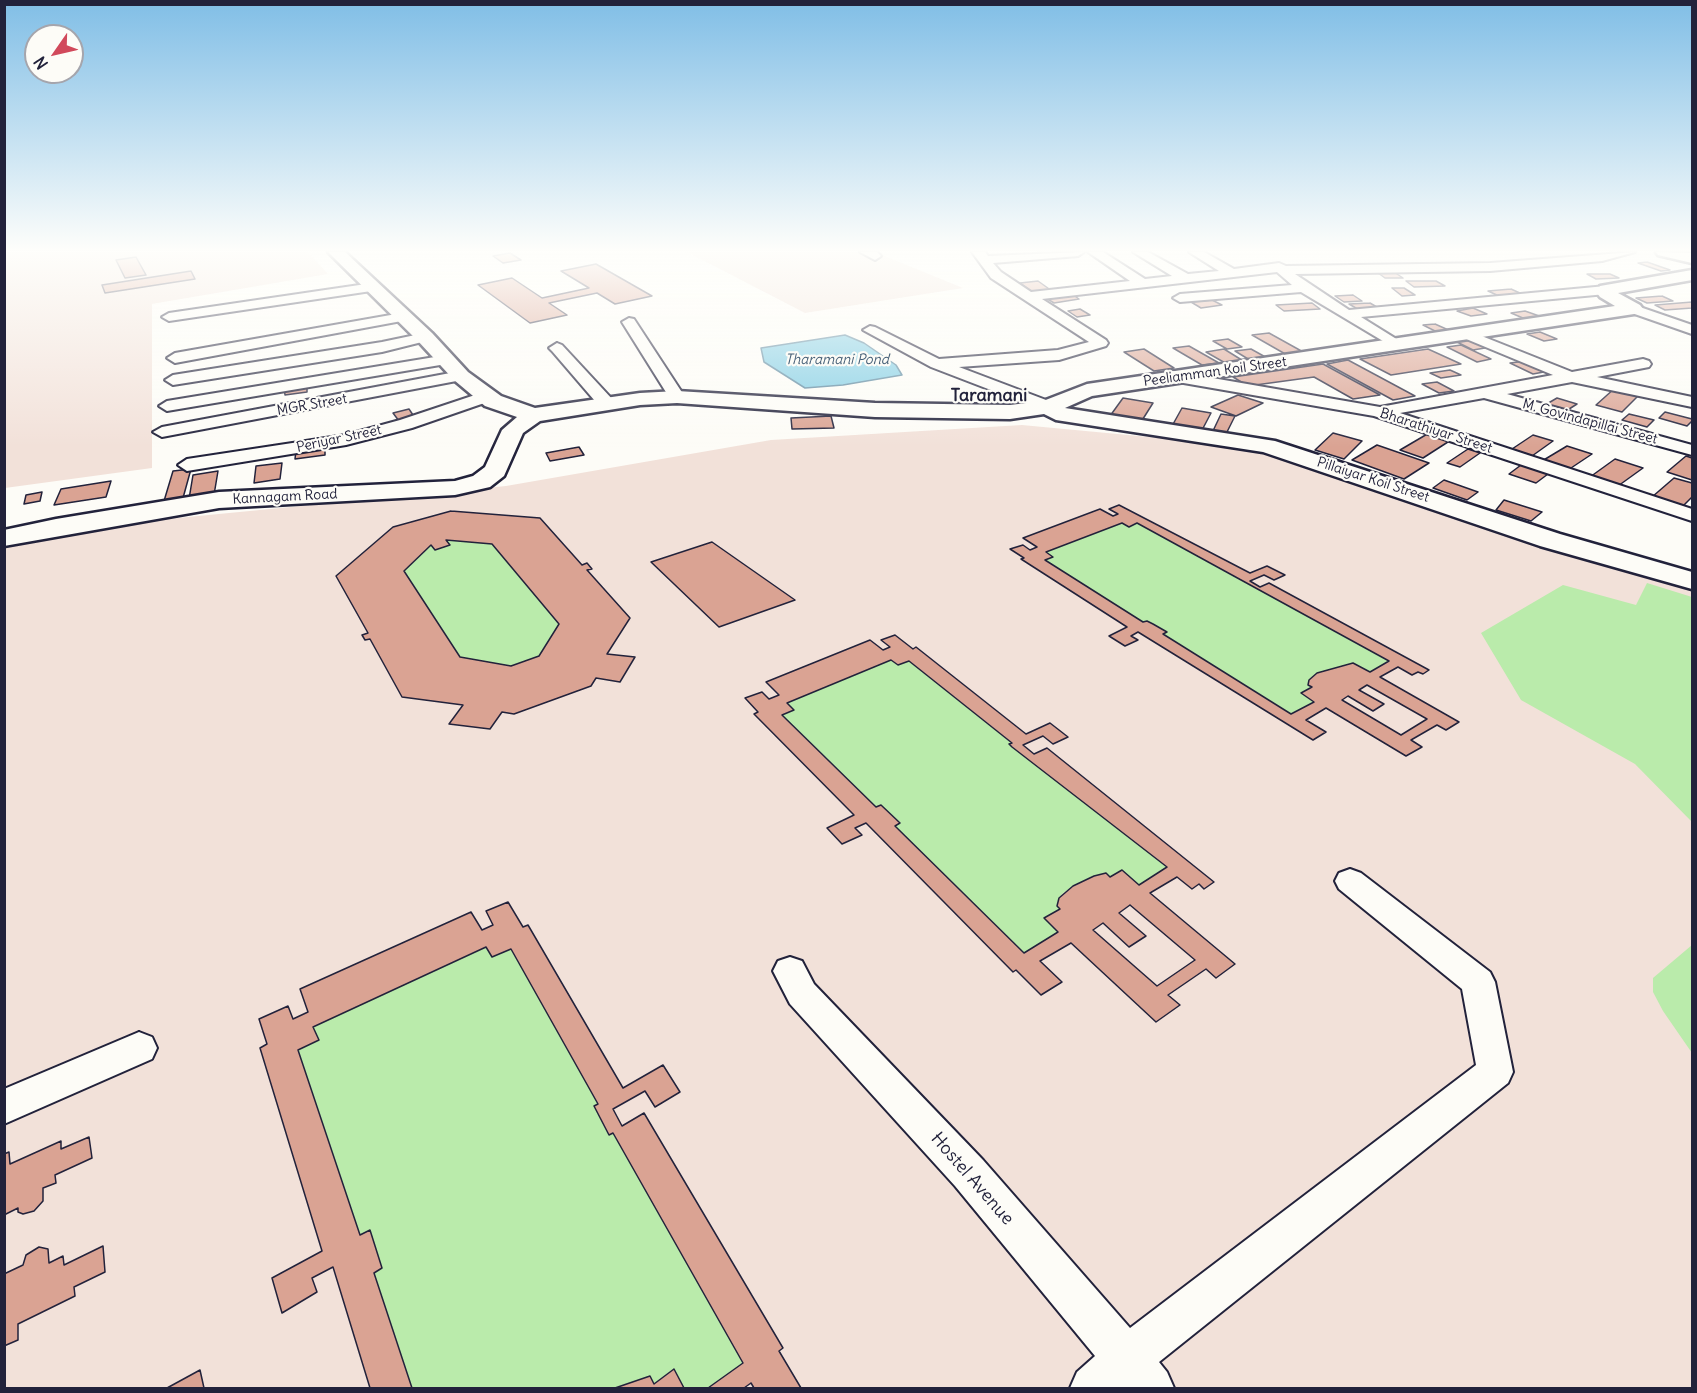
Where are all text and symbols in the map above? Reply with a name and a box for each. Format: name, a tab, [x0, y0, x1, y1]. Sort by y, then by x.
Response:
north arrow	[24, 24, 84, 84]
text: N	[29, 53, 52, 73]
water label: Tharamani Pond	[785, 352, 889, 368]
street label: Peeliamman Koil Street	[1142, 354, 1288, 390]
district label: Taramani	[951, 385, 1027, 407]
street label: MGR Street	[276, 391, 348, 419]
street label: M. Govindapillai Street	[1521, 396, 1659, 448]
street label: Bharathiyar Street	[1378, 405, 1494, 457]
street label: Periyar Street	[295, 422, 383, 456]
street label: Pillaiyar Koil Street	[1315, 454, 1431, 506]
street label: Kannagam Road	[232, 486, 338, 508]
street label: Hostel Avenue	[926, 1128, 1018, 1230]

